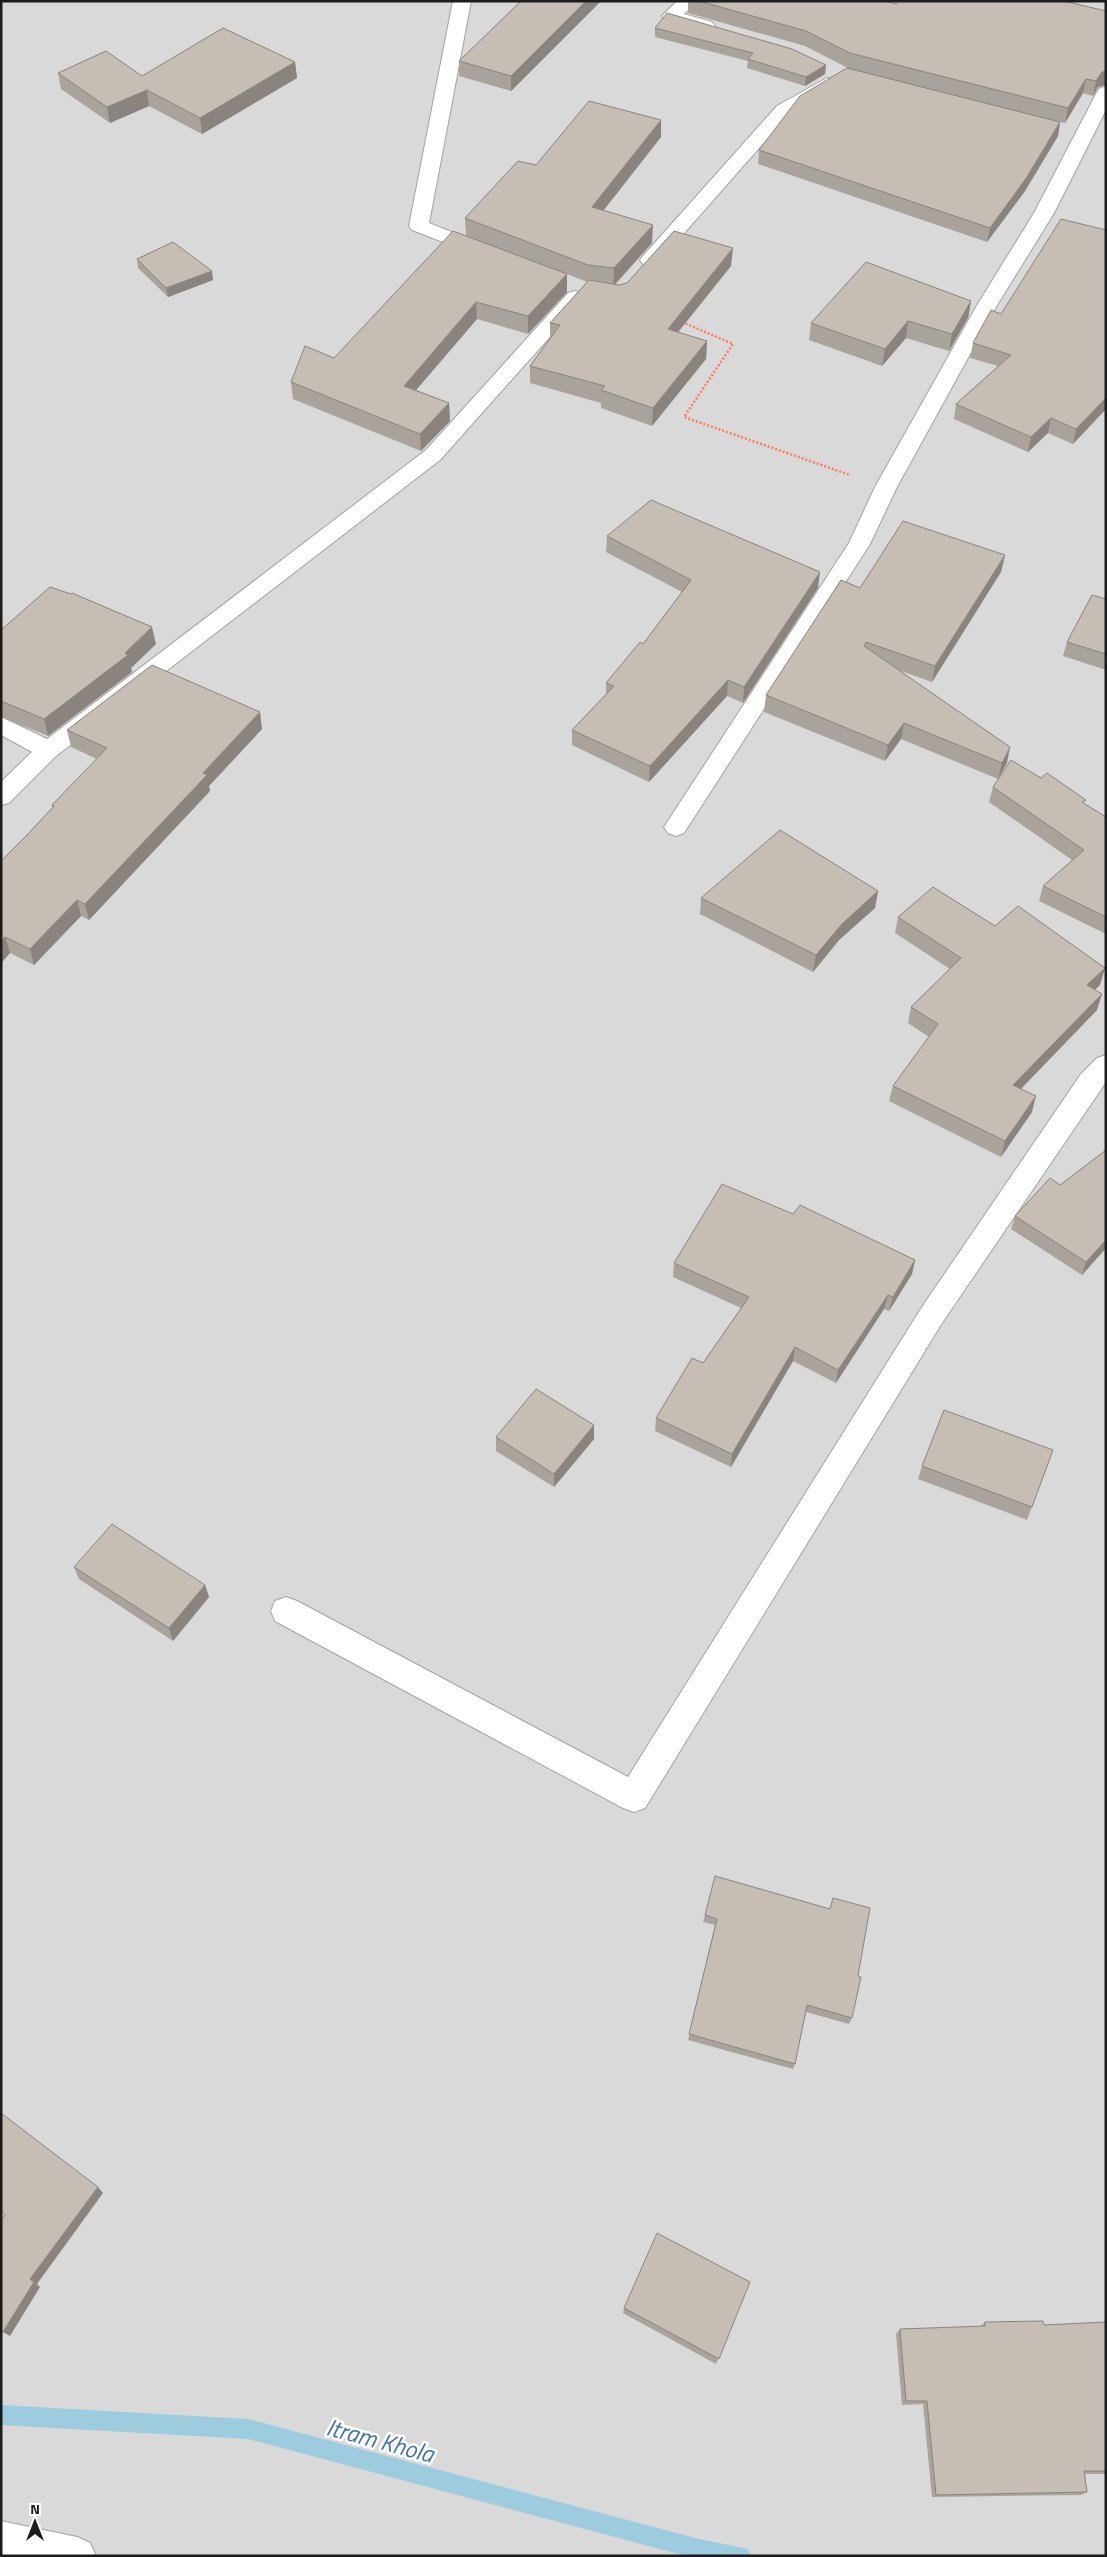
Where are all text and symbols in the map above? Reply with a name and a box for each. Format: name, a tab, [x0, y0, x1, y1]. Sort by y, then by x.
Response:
water label: Itram Khola	[323, 2408, 440, 2472]
north arrow	[10, 2497, 60, 2547]
text: N	[30, 2498, 40, 2519]

